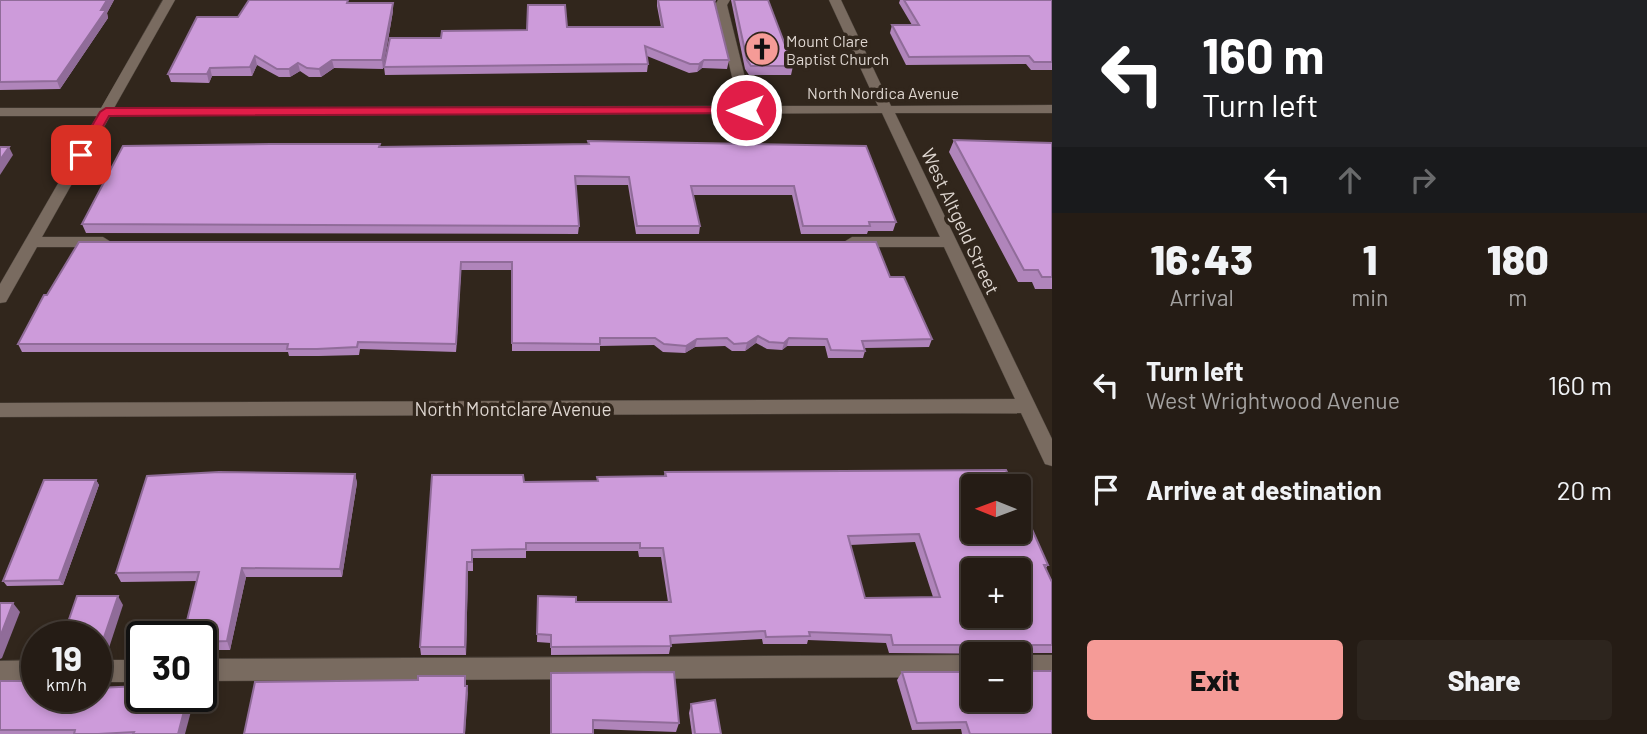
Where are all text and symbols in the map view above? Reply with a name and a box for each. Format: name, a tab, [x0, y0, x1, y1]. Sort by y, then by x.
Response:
text: 160 m	[1202, 25, 1324, 84]
icon: left	[1087, 28, 1178, 119]
church icon: Mount Clare Baptist Church	[743, 30, 781, 68]
place label: Mount Clare Baptist Church	[786, 31, 889, 68]
position arrow	[709, 73, 783, 147]
street label: North Nordica Avenue	[807, 83, 959, 102]
text: Turn left	[1202, 85, 1319, 123]
pin	[51, 125, 111, 185]
icon: arrive	[62, 136, 100, 174]
street label: West Altgeld Street	[917, 144, 1005, 298]
icon: left	[1258, 161, 1296, 199]
icon: ahead	[1331, 161, 1369, 199]
icon: right	[1404, 161, 1442, 199]
text: 16:43	[1150, 233, 1253, 283]
text: 1	[1362, 233, 1377, 283]
text: 180	[1487, 233, 1549, 283]
text: Arrival	[1169, 283, 1234, 311]
text: min	[1351, 283, 1389, 311]
text: m	[1508, 283, 1527, 311]
text: Turn left	[1146, 355, 1244, 386]
icon: left	[1087, 366, 1125, 404]
text: 160 m	[1548, 369, 1612, 400]
text: West Wrightwood Avenue	[1146, 386, 1400, 414]
street label: North Montclare Avenue	[414, 397, 612, 420]
icon: arrive	[1087, 471, 1125, 509]
north arrow	[961, 474, 1031, 544]
map controls	[961, 474, 1031, 712]
text: Arrive at destination	[1146, 474, 1382, 505]
text: 20 m	[1557, 474, 1612, 505]
button: +	[961, 558, 1031, 628]
speed limit sign: 30	[126, 621, 217, 712]
text: 19	[51, 636, 82, 678]
button: Exit	[1087, 640, 1343, 720]
button: Share	[1357, 640, 1612, 720]
button: −	[961, 642, 1031, 712]
text: km/h	[46, 673, 87, 695]

